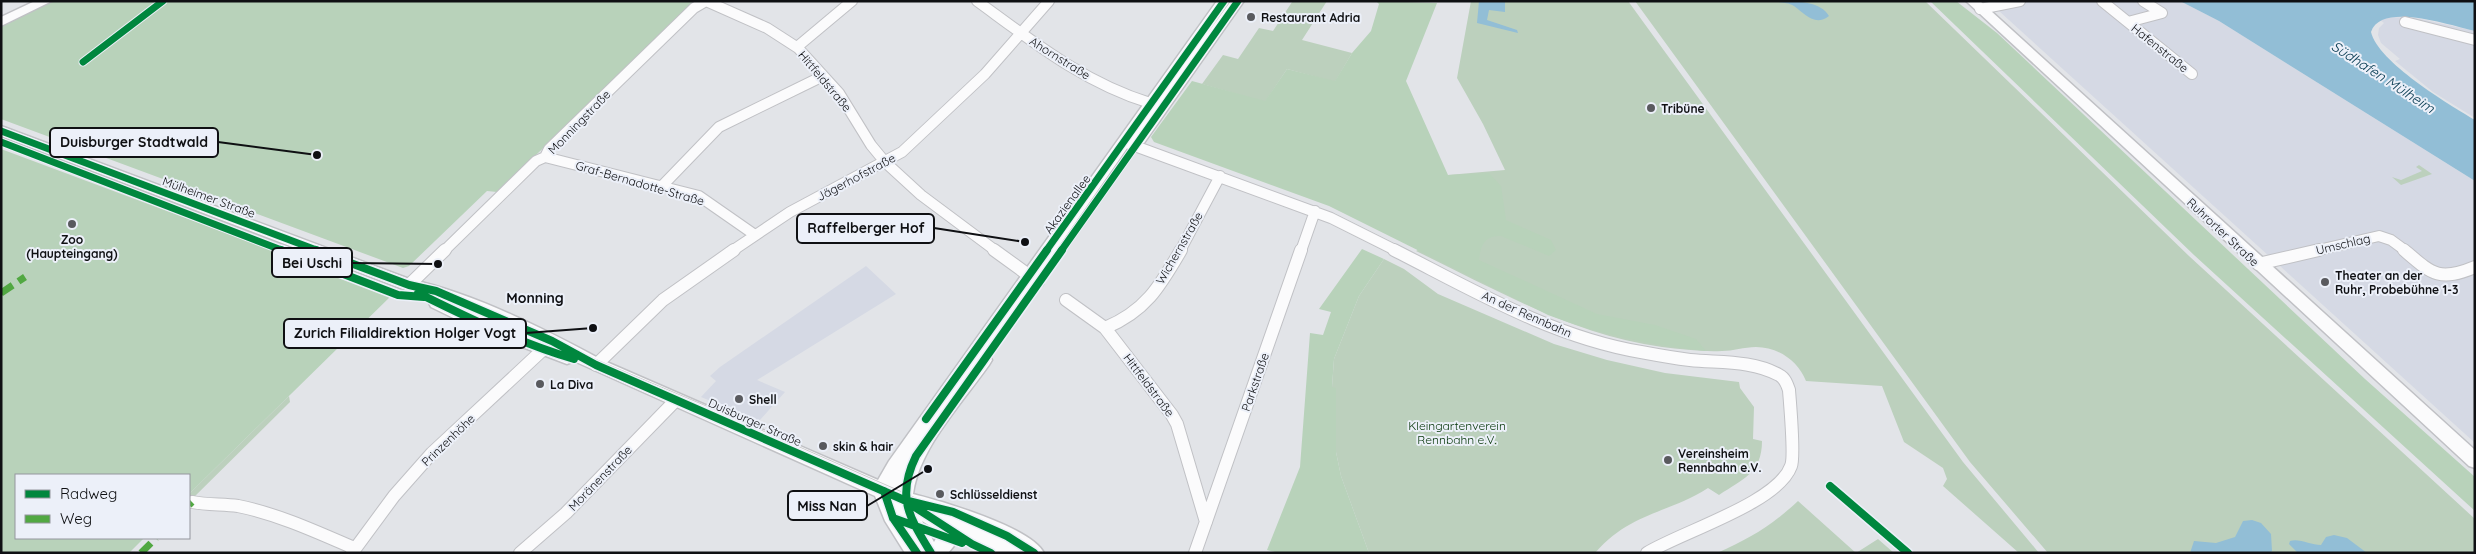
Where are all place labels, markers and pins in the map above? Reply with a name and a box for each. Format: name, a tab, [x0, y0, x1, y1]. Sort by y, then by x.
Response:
place label: Restaurant Adria	[1261, 10, 1360, 25]
marker: Restaurant Adria	[1245, 11, 1257, 23]
place label: Tribüne	[1661, 101, 1705, 116]
marker: Tribüne	[1645, 102, 1657, 114]
callout: Duisburger Stadtwald	[50, 128, 218, 157]
callout: Raffelberger Hof	[797, 214, 934, 243]
marker: Zoo (Haupteingang)	[66, 218, 78, 230]
place label: Zoo (Haupteingang)	[26, 232, 118, 261]
callout: Bei Uschi	[272, 248, 352, 277]
place label: Theater an der Ruhr, Probebühne 1-3	[2335, 268, 2458, 297]
marker: Theater an der Ruhr, Probebühne 1-3	[2319, 276, 2331, 288]
callout: Zurich Filialdirektion Holger Vogt	[284, 319, 526, 348]
place label: La Diva	[550, 377, 593, 392]
marker: La Diva	[534, 378, 546, 390]
place label: Shell	[749, 392, 777, 407]
marker: Shell	[733, 393, 745, 405]
place label: skin & hair	[833, 439, 893, 454]
marker: skin & hair	[817, 440, 829, 452]
place label: Vereinsheim Rennbahn e.V.	[1678, 446, 1761, 475]
marker: Vereinsheim Rennbahn e.V.	[1662, 454, 1674, 466]
place label: Schlüsseldienst	[950, 487, 1038, 502]
marker: Schlüsseldienst	[934, 488, 946, 500]
callout: Miss Nan	[788, 491, 867, 520]

